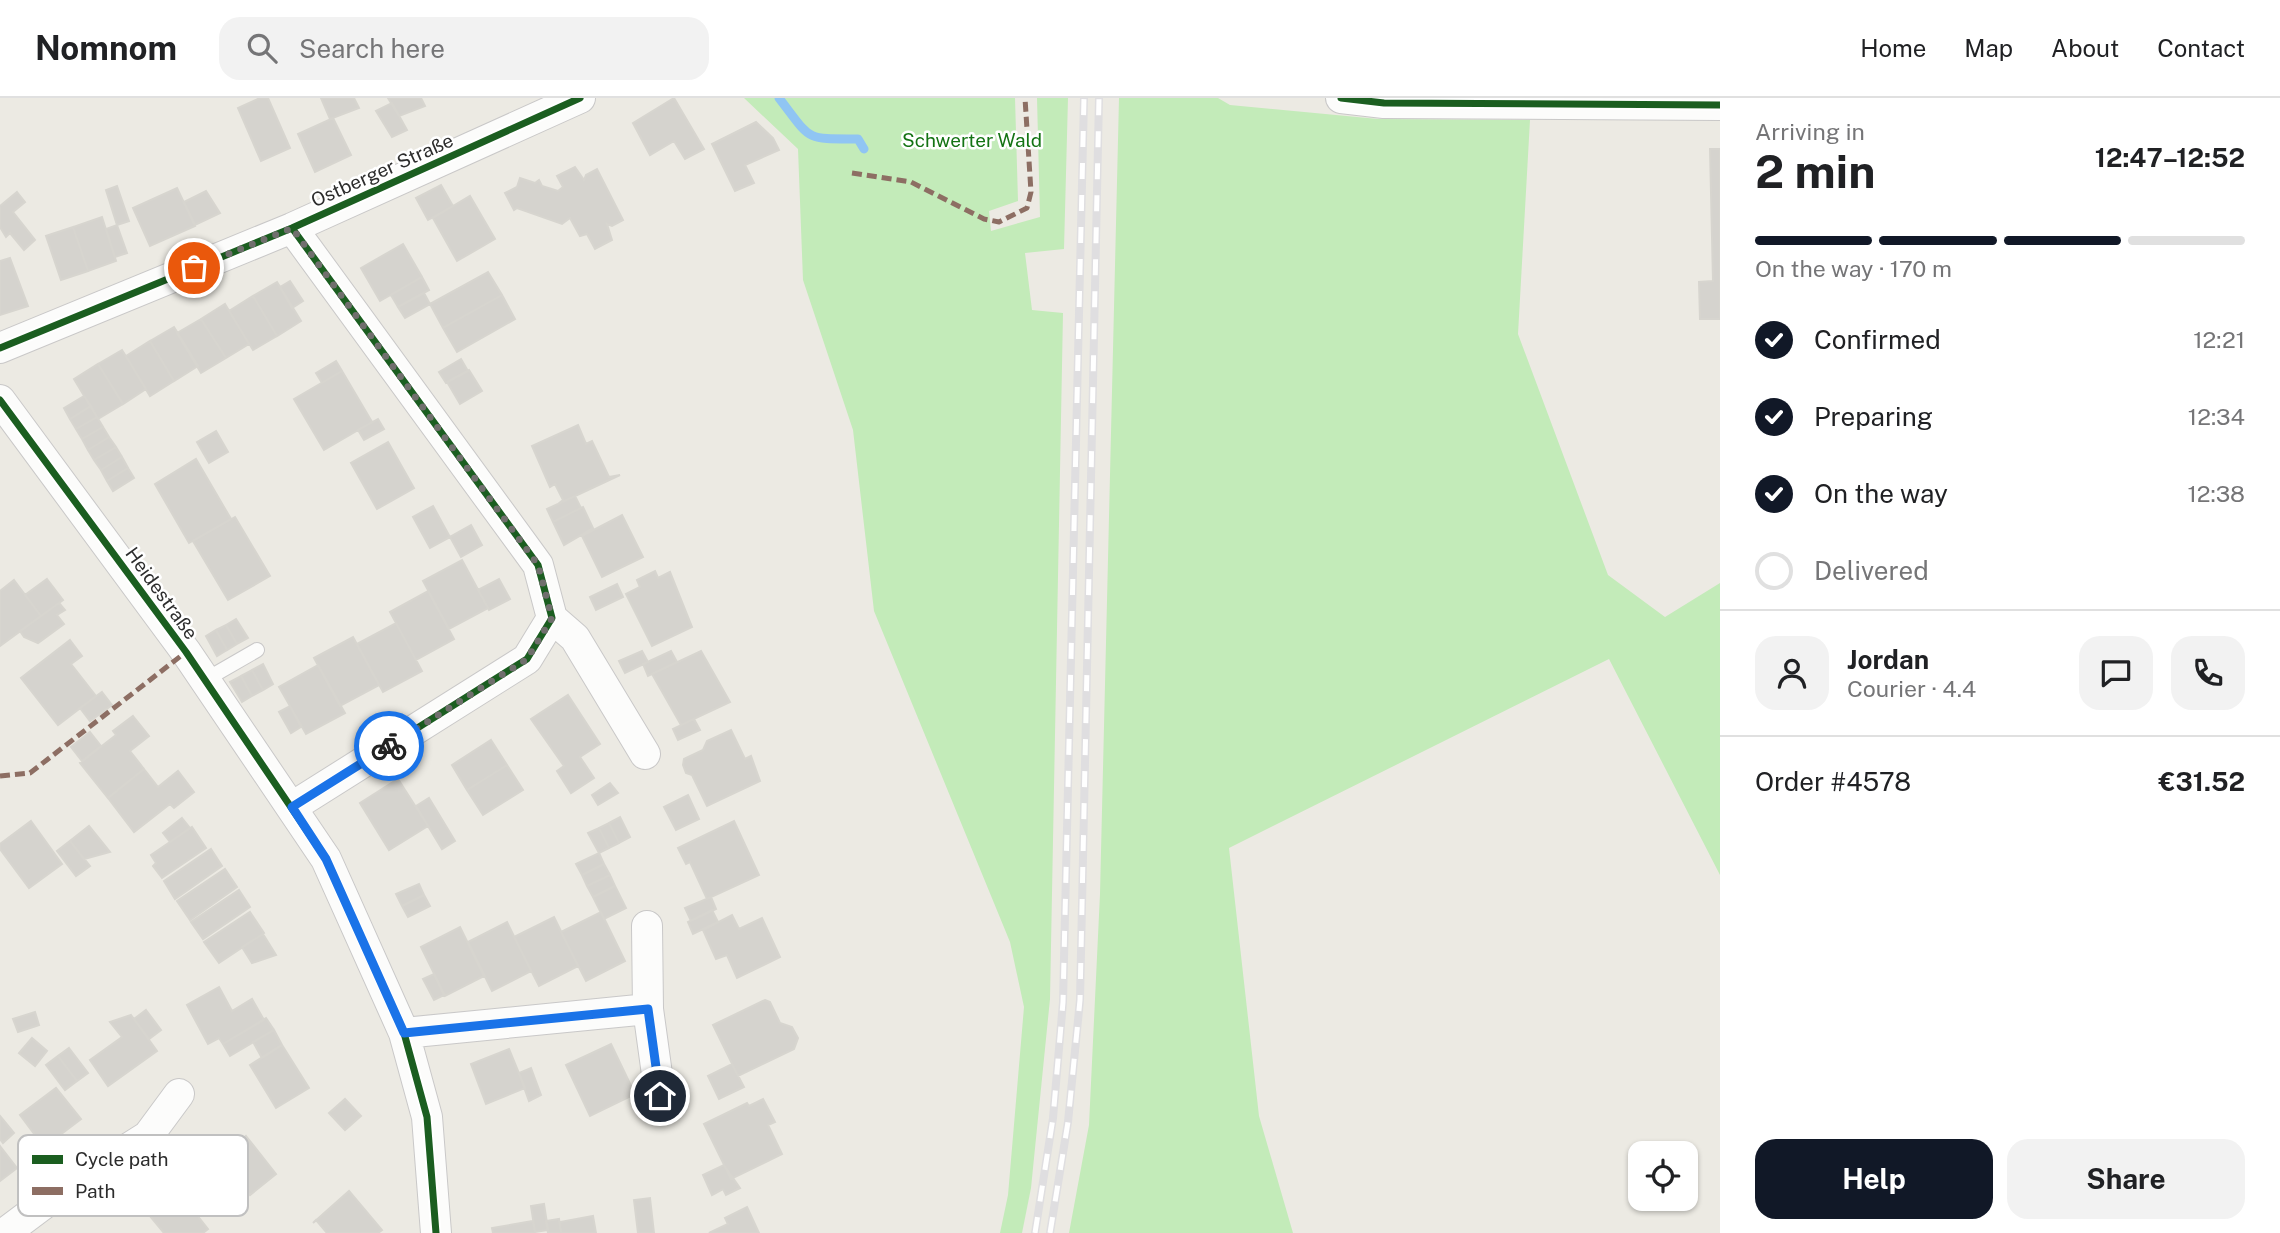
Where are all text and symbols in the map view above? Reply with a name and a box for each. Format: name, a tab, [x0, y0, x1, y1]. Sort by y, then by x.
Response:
search box	[219, 17, 709, 80]
text: Nomnom	[35, 29, 177, 67]
icon: search	[243, 29, 281, 67]
text: Search here	[299, 33, 445, 64]
text: Home	[1860, 34, 1926, 62]
text: Map	[1964, 34, 2013, 62]
text: About	[2051, 34, 2119, 62]
text: Contact	[2157, 34, 2245, 62]
text: Arriving in	[1755, 118, 1865, 145]
street label: Ostberger Straße	[307, 129, 457, 211]
park label: Schwerter Wald	[902, 129, 1042, 151]
text: 12:47–12:52	[2095, 142, 2245, 173]
text: 2 min	[1755, 144, 1875, 198]
pin	[164, 238, 224, 298]
icon: bag	[175, 249, 213, 287]
text: On the way · 170 m	[1755, 255, 1952, 282]
icon: check	[1755, 321, 1793, 359]
text: Confirmed	[1814, 324, 1941, 355]
text: 12:21	[2193, 326, 2245, 353]
icon: check	[1755, 398, 1793, 436]
text: Preparing	[1814, 401, 1933, 432]
text: 12:34	[2188, 403, 2245, 430]
icon: check	[1755, 475, 1793, 513]
text: On the way	[1814, 478, 1948, 509]
text: 12:38	[2188, 480, 2245, 507]
street label: Heidestraße	[121, 543, 203, 643]
text: Delivered	[1814, 555, 1929, 586]
button: person	[1755, 636, 1829, 710]
button: chat	[2079, 636, 2153, 710]
button: phone	[2171, 636, 2245, 710]
text: Jordan	[1847, 644, 1929, 675]
text: Courier · 4.4	[1847, 675, 1976, 702]
courier	[354, 711, 424, 781]
icon: bike	[370, 727, 408, 765]
text: Order #4578	[1755, 766, 1911, 797]
text: €31.52	[2159, 766, 2245, 797]
pin	[630, 1066, 690, 1126]
icon: home	[641, 1077, 679, 1115]
legend	[18, 1135, 248, 1216]
button: Help	[1755, 1139, 1993, 1219]
button: Share	[2007, 1139, 2245, 1219]
map controls	[1628, 1141, 1698, 1211]
button: locate	[1628, 1141, 1698, 1211]
text: Cycle path	[75, 1148, 168, 1170]
text: Path	[75, 1180, 115, 1202]

